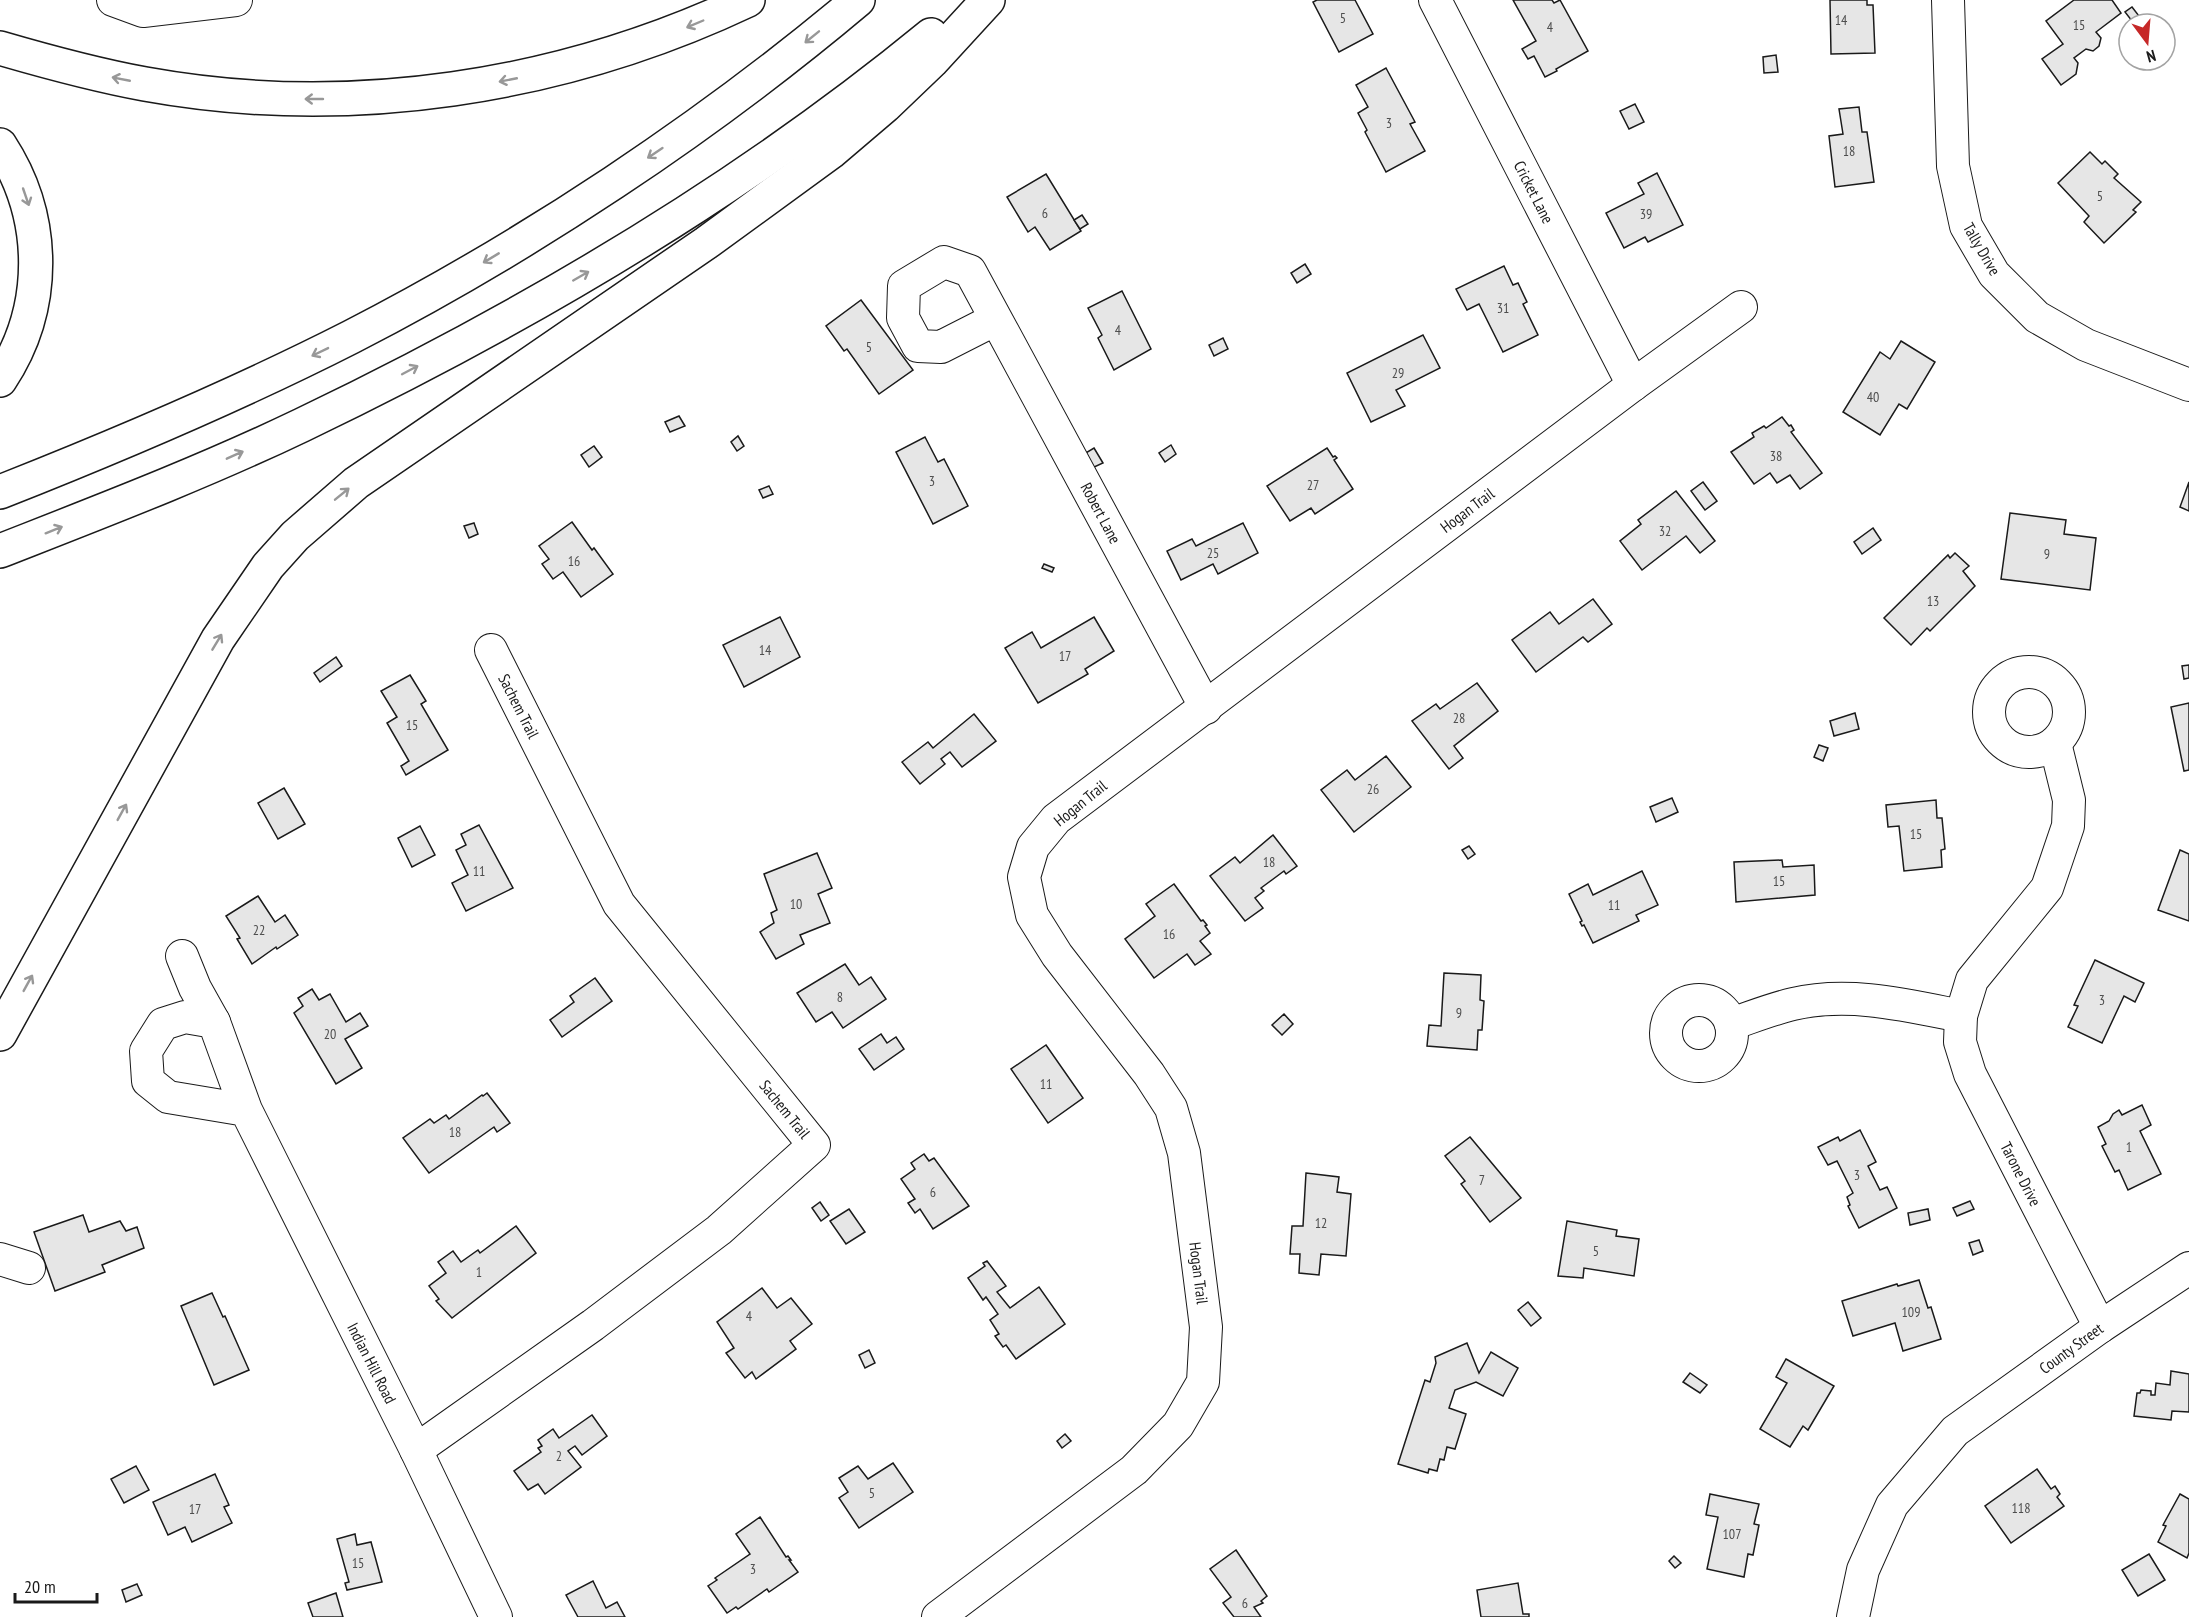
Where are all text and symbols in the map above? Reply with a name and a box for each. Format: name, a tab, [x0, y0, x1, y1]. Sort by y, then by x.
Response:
house number: 5	[1340, 9, 1346, 27]
house number: 14	[1835, 11, 1848, 29]
north arrow	[2117, 12, 2177, 72]
house number: 15	[2073, 16, 2085, 34]
house number: 4	[1547, 18, 1554, 36]
one-way arrow	[686, 19, 704, 30]
one-way arrow	[805, 30, 820, 44]
text: N	[2144, 46, 2158, 67]
one-way arrow	[111, 73, 131, 84]
one-way arrow	[499, 74, 518, 86]
one-way arrow	[305, 93, 325, 105]
house number: 3	[1386, 114, 1392, 132]
house number: 18	[1843, 142, 1855, 160]
one-way arrow	[648, 147, 664, 159]
street label: Cricket Lane	[1510, 157, 1558, 227]
one-way arrow	[21, 187, 32, 206]
house number: 5	[2097, 187, 2103, 205]
house number: 6	[1042, 204, 1048, 222]
house number: 39	[1640, 205, 1652, 223]
street label: Tally Drive	[1959, 219, 2005, 279]
one-way arrow	[483, 252, 500, 264]
one-way arrow	[572, 270, 589, 282]
house number: 31	[1497, 299, 1509, 317]
house number: 4	[1115, 321, 1122, 339]
house number: 5	[866, 338, 872, 356]
one-way arrow	[312, 346, 330, 358]
one-way arrow	[401, 364, 418, 376]
house number: 29	[1392, 364, 1404, 382]
house number: 40	[1867, 388, 1879, 406]
house number: 38	[1770, 447, 1782, 465]
one-way arrow	[225, 449, 243, 460]
house number: 3	[929, 472, 935, 490]
house number: 27	[1307, 476, 1319, 494]
street label: Robert Lane	[1077, 479, 1125, 547]
street label: Hogan Trail	[1436, 483, 1498, 537]
one-way arrow	[334, 487, 349, 501]
house number: 32	[1659, 522, 1671, 540]
one-way arrow	[45, 524, 63, 535]
house number: 25	[1207, 544, 1219, 562]
house number: 9	[2044, 545, 2050, 563]
house number: 16	[568, 552, 580, 570]
house number: 13	[1927, 592, 1939, 610]
one-way arrow	[211, 634, 223, 651]
house number: 14	[759, 641, 772, 659]
house number: 17	[1059, 647, 1071, 665]
street label: Sachem Trail	[494, 670, 544, 742]
house number: 28	[1453, 709, 1465, 727]
house number: 15	[406, 716, 418, 734]
street label: Hogan Trail	[1049, 775, 1111, 830]
house number: 26	[1367, 780, 1379, 798]
one-way arrow	[116, 804, 128, 821]
house number: 15	[1910, 825, 1922, 843]
house number: 18	[1263, 853, 1275, 871]
house number: 11	[473, 862, 485, 880]
house number: 15	[1773, 872, 1785, 890]
house number: 10	[790, 895, 802, 913]
house number: 11	[1608, 896, 1620, 914]
house number: 22	[253, 921, 265, 939]
house number: 16	[1163, 925, 1175, 943]
one-way arrow	[22, 975, 34, 992]
house number: 8	[837, 988, 843, 1006]
house number: 3	[2099, 991, 2105, 1009]
house number: 9	[1456, 1004, 1462, 1022]
house number: 20	[324, 1025, 336, 1043]
house number: 11	[1040, 1075, 1052, 1093]
street label: Sachem Trail	[755, 1076, 815, 1143]
house number: 18	[449, 1123, 461, 1141]
street label: Tarone Drive	[1996, 1138, 2046, 1210]
house number: 1	[2126, 1138, 2132, 1156]
house number: 3	[1854, 1166, 1860, 1184]
house number: 7	[1479, 1171, 1485, 1189]
house number: 6	[930, 1183, 936, 1201]
house number: 12	[1315, 1214, 1327, 1232]
street label: Hogan Trail	[1185, 1241, 1213, 1306]
house number: 5	[1593, 1242, 1599, 1260]
house number: 1	[476, 1263, 482, 1281]
house number: 109	[1902, 1303, 1920, 1321]
house number: 4	[746, 1307, 753, 1325]
street label: County Street	[2035, 1318, 2107, 1378]
street label: Indian Hill Road	[343, 1319, 401, 1407]
house number: 2	[556, 1447, 562, 1465]
house number: 5	[869, 1484, 875, 1502]
house number: 118	[2012, 1499, 2030, 1517]
house number: 17	[189, 1500, 201, 1518]
house number: 107	[1723, 1525, 1741, 1543]
house number: 15	[352, 1554, 364, 1572]
house number: 3	[750, 1560, 756, 1578]
scale bar	[15, 1566, 98, 1604]
text: 20 m	[24, 1575, 56, 1598]
house number: 6	[1242, 1594, 1248, 1612]

